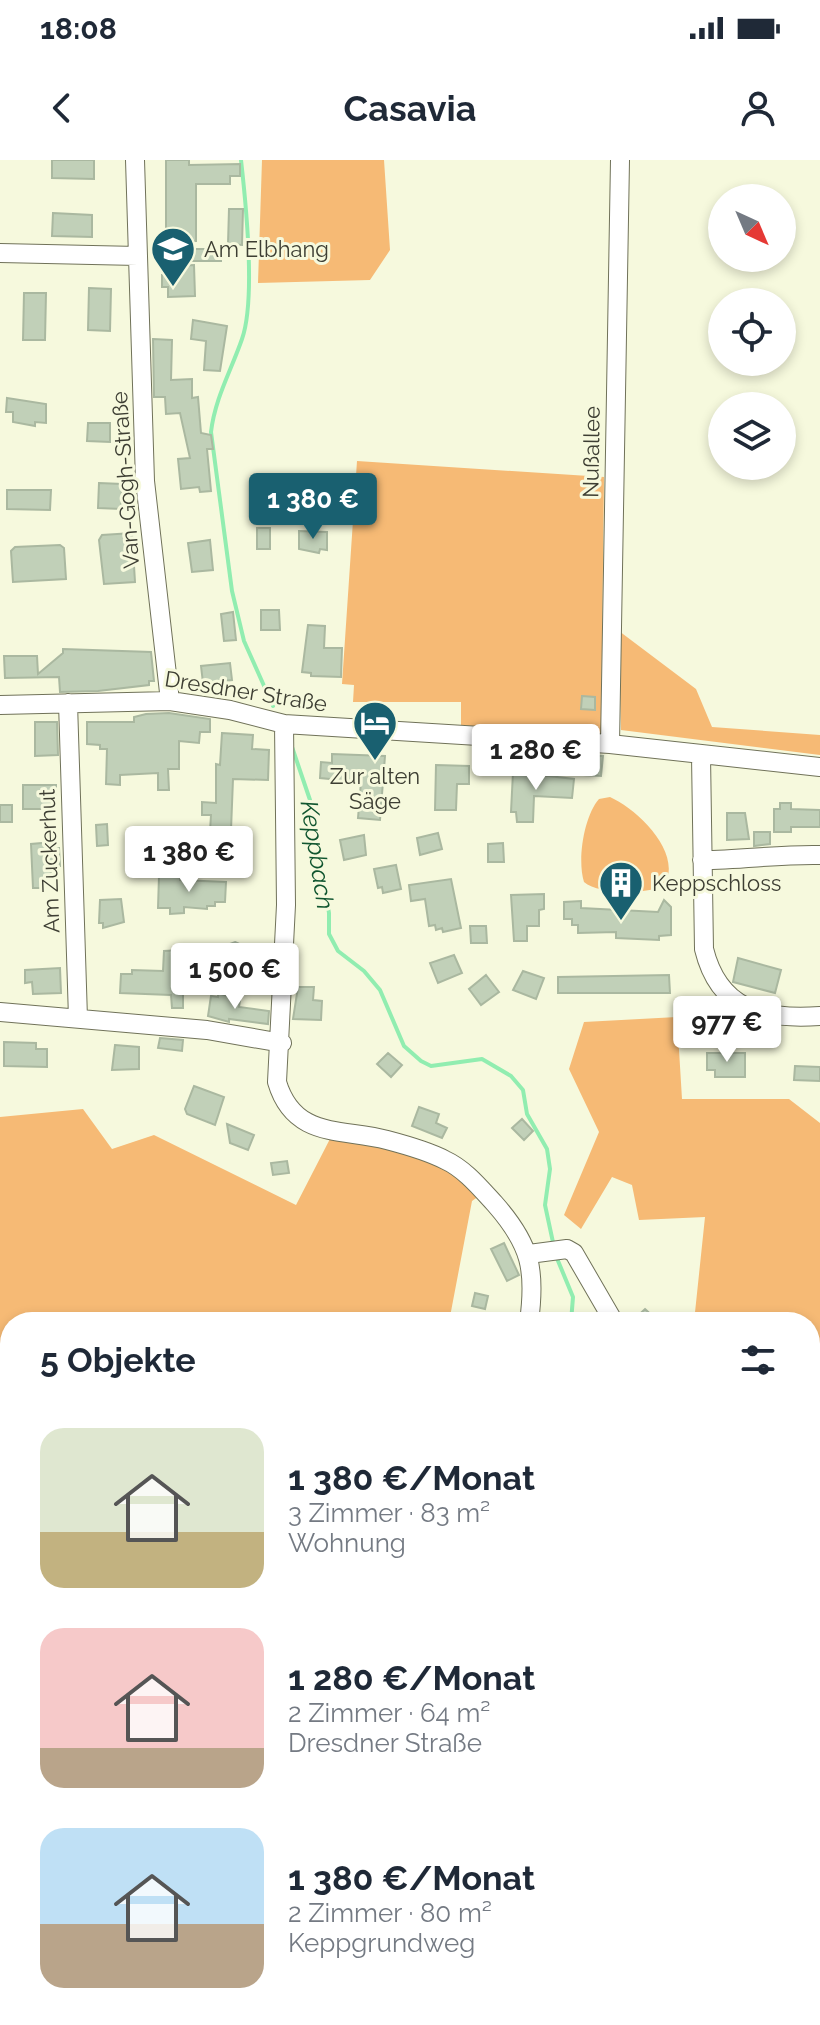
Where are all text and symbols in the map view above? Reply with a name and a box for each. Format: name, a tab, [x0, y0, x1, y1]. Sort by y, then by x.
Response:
text: 18:08	[40, 11, 117, 46]
icon: back	[40, 86, 84, 130]
icon: person	[736, 86, 780, 130]
text: Casavia	[344, 87, 476, 129]
north arrow	[708, 184, 796, 272]
map controls	[708, 184, 796, 480]
school or university icon: Am Elbhang	[149, 225, 197, 288]
place label: Am Elbhang	[204, 236, 329, 262]
button: locate	[708, 288, 796, 376]
street label: Van-Gogh-Straße	[106, 390, 144, 570]
button: layers	[708, 392, 796, 480]
street label: Nußallee	[577, 406, 605, 498]
pin: 1 380 €	[239, 473, 387, 541]
text: 1 380 €	[267, 484, 359, 514]
street label: Dresdner Straße	[163, 665, 329, 717]
hotel icon: Zur alten Säge	[351, 699, 399, 762]
pin: 1 280 €	[462, 724, 610, 792]
text: 1 280 €	[490, 735, 582, 765]
place label: Zur alten Säge	[330, 763, 420, 814]
street label: Am Zuckerhut	[33, 788, 65, 934]
water label: Keppbach	[295, 798, 340, 911]
pin: 1 380 €	[115, 826, 263, 894]
text: 1 380 €	[143, 837, 235, 867]
building icon: Keppschloss	[597, 859, 645, 922]
place label: Keppschloss	[652, 870, 781, 896]
pin: 1 500 €	[161, 943, 309, 1011]
text: 1 500 €	[189, 954, 281, 984]
pin: 977 €	[671, 996, 783, 1064]
text: 977 €	[691, 1007, 763, 1037]
icon: filters	[736, 1338, 780, 1382]
text: 5 Objekte	[40, 1340, 196, 1380]
text: 1 380 €/Monat	[288, 1458, 535, 1498]
icon: home	[104, 1460, 200, 1556]
text: 3 Zimmer · 83 m²	[288, 1498, 490, 1528]
text: Wohnung	[288, 1528, 406, 1558]
text: 1 280 €/Monat	[288, 1658, 535, 1698]
icon: home	[104, 1660, 200, 1756]
text: 2 Zimmer · 64 m²	[288, 1698, 490, 1728]
text: Dresdner Straße	[288, 1728, 482, 1758]
text: 1 380 €/Monat	[288, 1858, 535, 1898]
icon: home	[104, 1860, 200, 1956]
text: 2 Zimmer · 80 m²	[288, 1898, 492, 1928]
text: Keppgrundweg	[288, 1928, 475, 1958]

